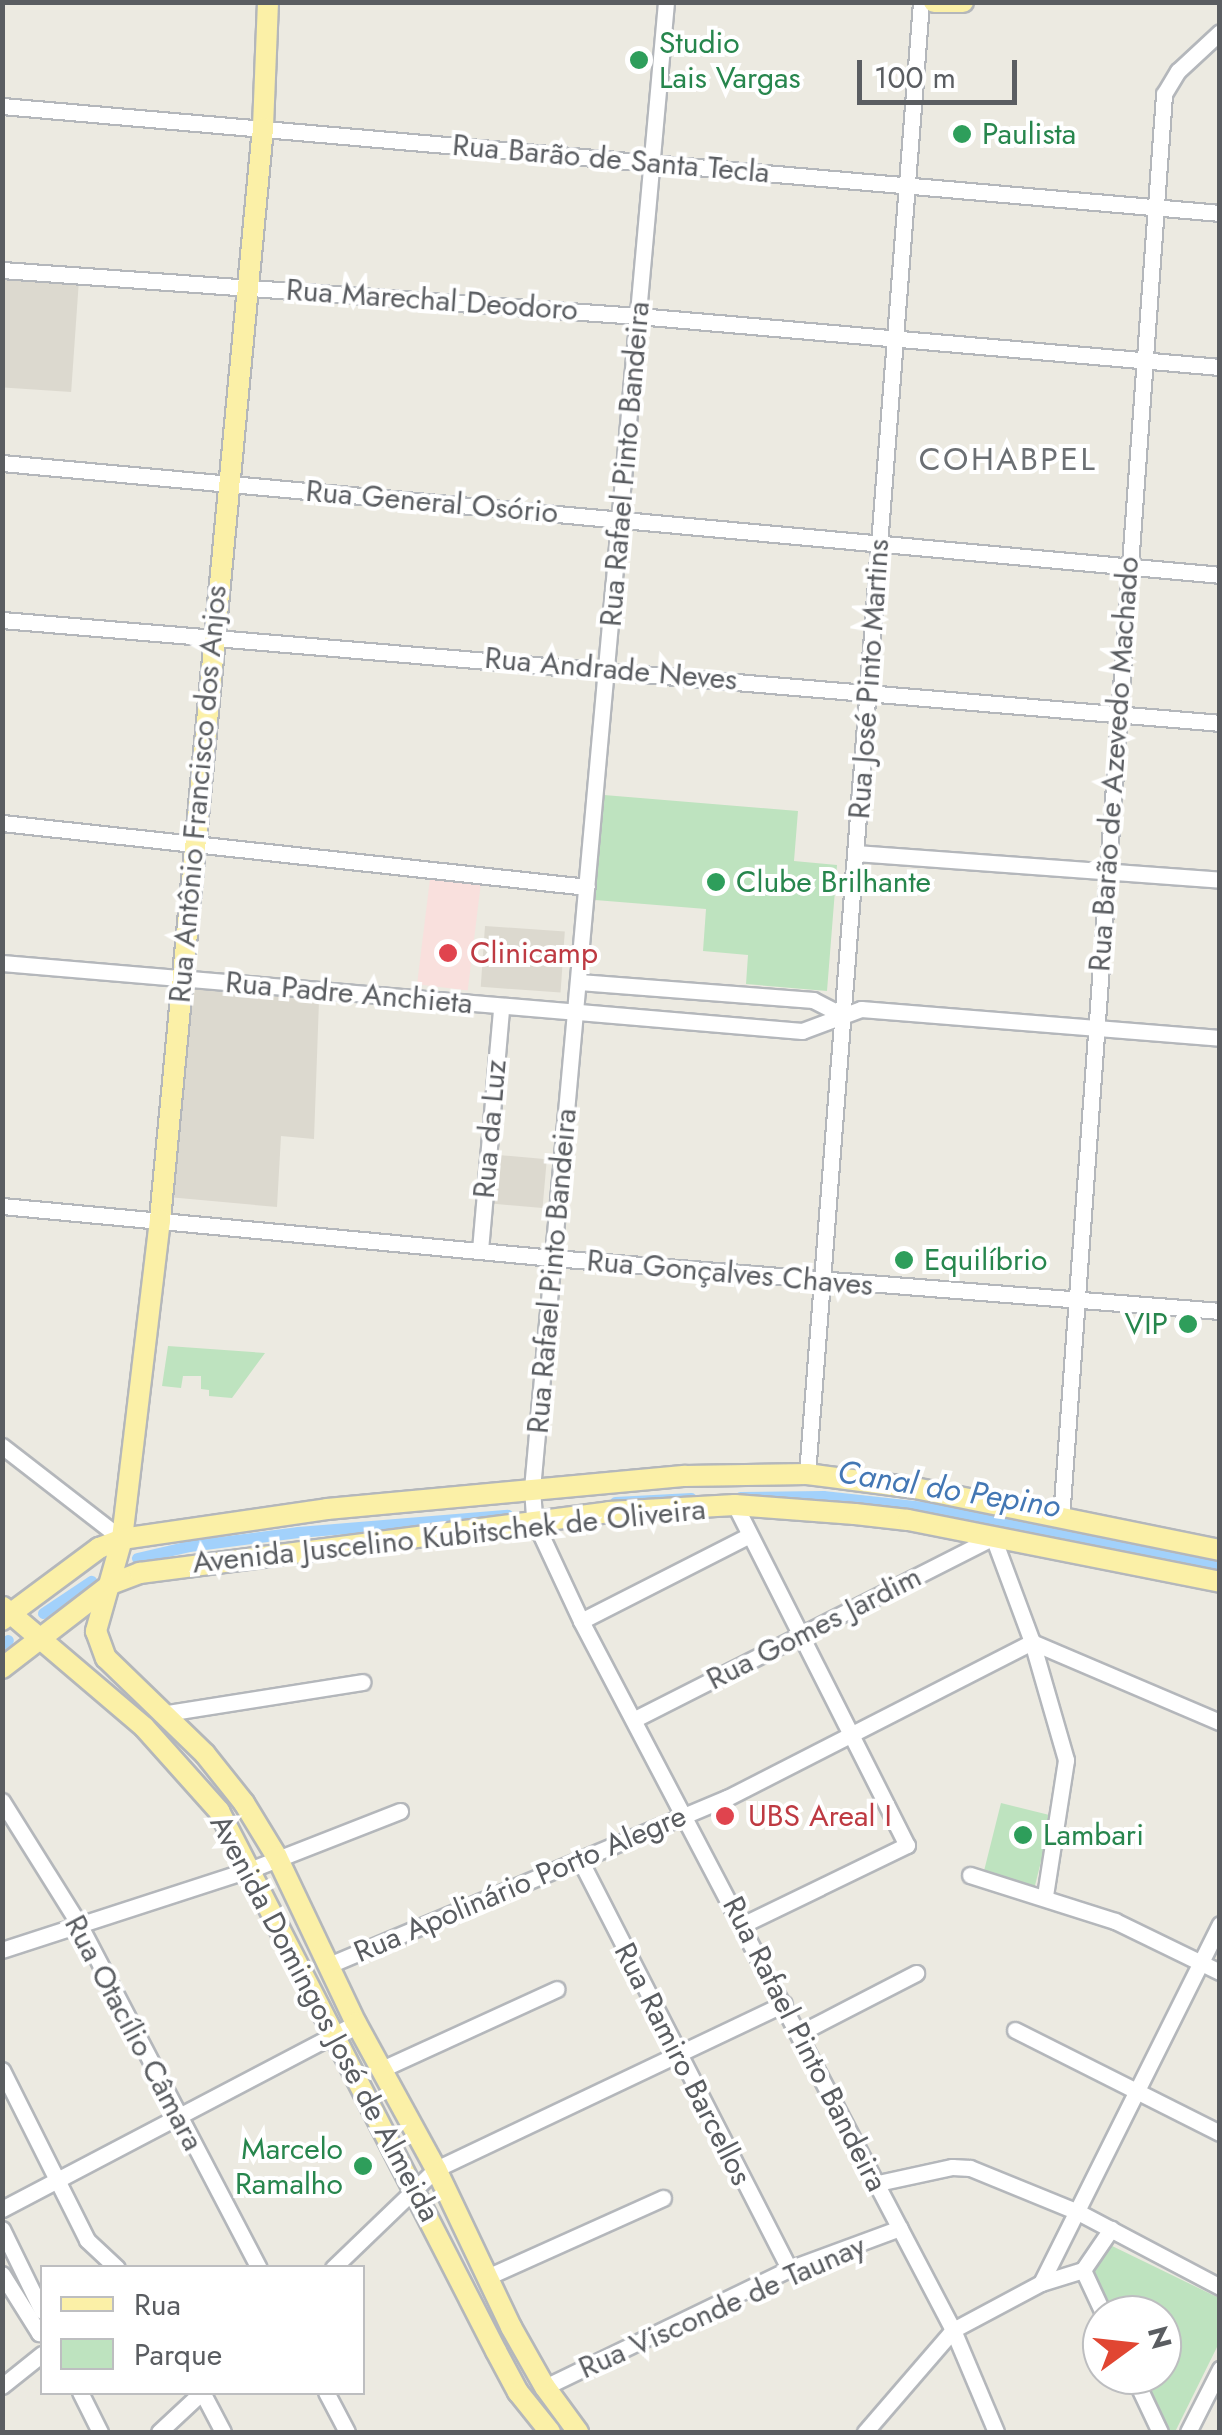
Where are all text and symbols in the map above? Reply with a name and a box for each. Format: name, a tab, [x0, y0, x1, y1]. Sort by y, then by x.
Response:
place label: Studio Lais Vargas	[659, 25, 801, 96]
scale bar	[862, 40, 1022, 102]
marker: Studio Lais Vargas	[628, 49, 650, 71]
text: 100 m	[874, 56, 956, 99]
place label: Paulista	[982, 116, 1076, 152]
marker: Paulista	[951, 123, 973, 145]
street label: Rua Barão de Santa Tecla	[451, 127, 771, 191]
street label: Rua Marechal Deodoro	[285, 272, 579, 328]
street label: Rua Rafael Pinto Bandeira	[593, 300, 657, 628]
district label: COHABPEL	[919, 440, 1097, 478]
street label: Rua General Osório	[304, 473, 560, 531]
street label: Rua José Pinto Martins	[841, 538, 897, 820]
street label: Rua Barão de Azevedo Machado	[1082, 555, 1146, 973]
street label: Rua Antônio Francisco dos Anjos	[162, 584, 234, 1004]
street label: Rua Andrade Neves	[483, 640, 739, 698]
place label: Clube Brilhante	[736, 864, 931, 900]
marker: Clube Brilhante	[705, 871, 727, 893]
place label: Clinicamp	[470, 935, 598, 971]
marker: Clinicamp	[435, 940, 461, 966]
street label: Rua Padre Anchieta	[224, 964, 474, 1022]
street label: Rua da Luz	[466, 1058, 514, 1200]
street label: Rua Rafael Pinto Bandeira	[520, 1107, 584, 1435]
place label: Equilíbrio	[924, 1242, 1047, 1278]
street label: Rua Gonçalves Chaves	[585, 1243, 875, 1303]
marker: Equilíbrio	[893, 1249, 915, 1271]
place label: VIP	[1124, 1306, 1168, 1342]
marker: VIP	[1177, 1313, 1199, 1335]
water label: Canal do Pepino	[835, 1452, 1063, 1526]
street label: Avenida Juscelino Kubitschek de Oliveira	[191, 1491, 707, 1581]
street label: Rua Gomes Jardim	[701, 1558, 927, 1698]
street label: Rua Apolinário Porto Alegre	[349, 1798, 691, 1970]
place label: UBS Areal I	[748, 1798, 892, 1834]
marker: UBS Areal I	[712, 1803, 738, 1829]
street label: Avenida Domingos José de Almeida	[202, 1808, 448, 2228]
place label: Lambari	[1043, 1817, 1144, 1853]
marker: Lambari	[1012, 1824, 1034, 1846]
street label: Rua Rafael Pinto Bandeira	[715, 1891, 895, 2197]
street label: Rua Otacílio Câmara	[57, 1909, 211, 2157]
street label: Rua Ramiro Barcellos	[606, 1937, 760, 2191]
place label: Marcelo Ramalho	[235, 2131, 343, 2202]
marker: Marcelo Ramalho	[352, 2155, 374, 2177]
street label: Rua Visconde de Taunay	[573, 2228, 871, 2386]
legend	[40, 2265, 365, 2395]
text: Rua	[134, 2283, 181, 2326]
north arrow	[1082, 2295, 1182, 2395]
text: N	[1137, 2322, 1182, 2354]
text: Parque	[134, 2333, 222, 2376]

